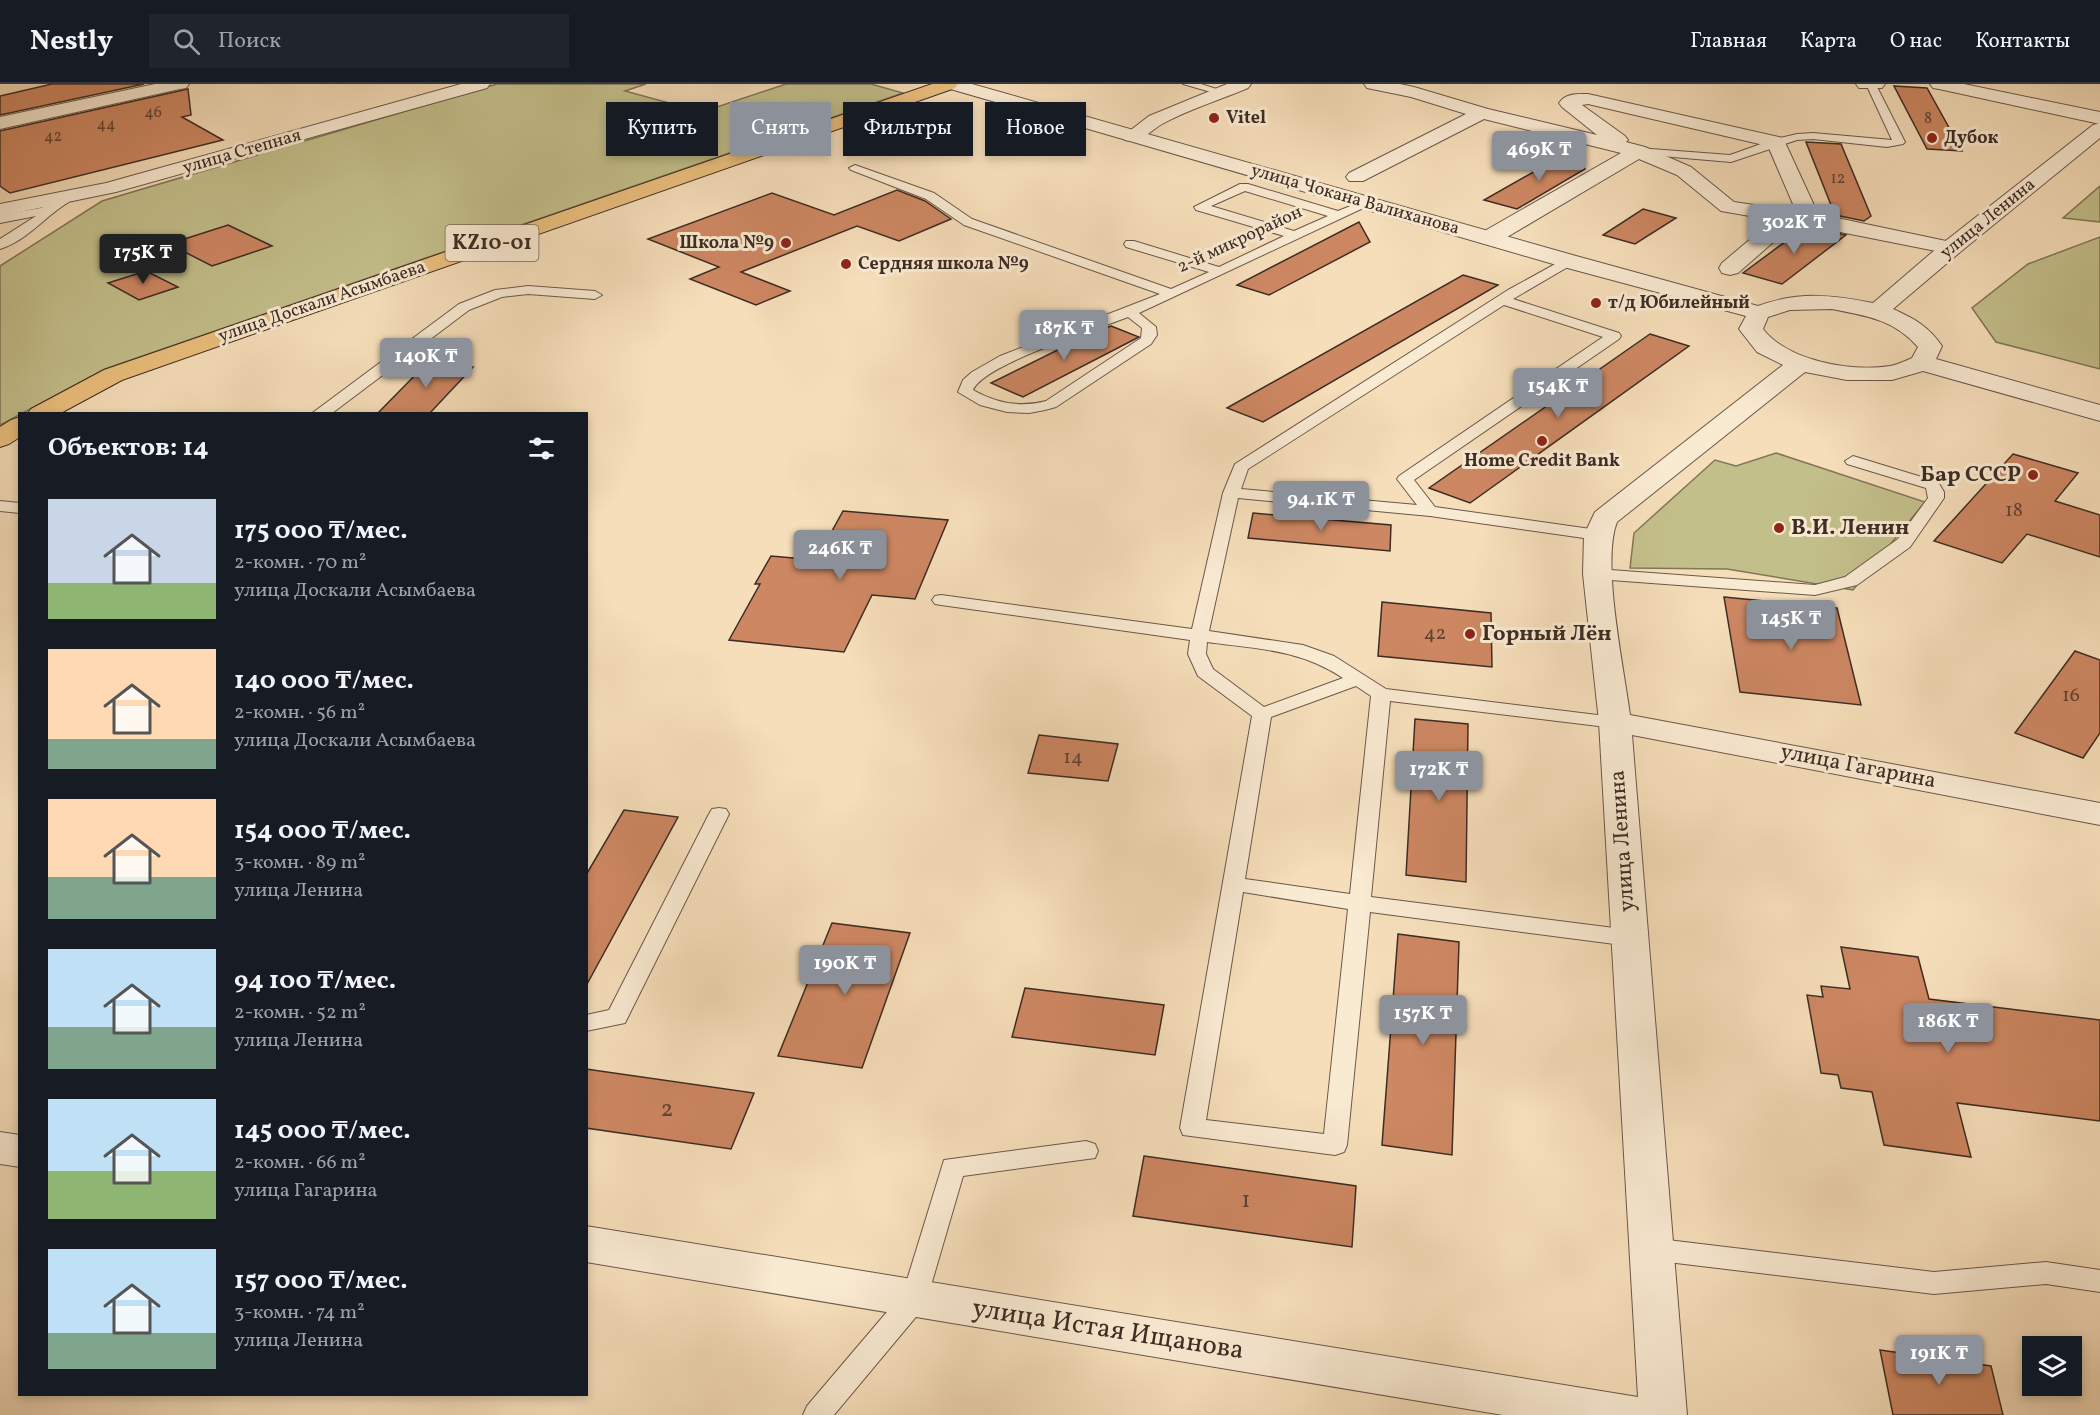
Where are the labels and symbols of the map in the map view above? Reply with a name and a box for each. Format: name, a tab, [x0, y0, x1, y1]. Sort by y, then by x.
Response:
house number: 46	[144, 102, 162, 124]
place label: Vitel	[1226, 106, 1266, 131]
house number: 8	[1924, 108, 1932, 130]
marker: Vitel	[1207, 111, 1221, 125]
house number: 44	[96, 114, 116, 136]
street label: улица Степная	[180, 123, 304, 181]
house number: 42	[44, 126, 62, 148]
place label: Дубок	[1944, 126, 1998, 151]
pin: 469K ₸	[1490, 131, 1588, 182]
marker: Дубок	[1925, 131, 1939, 145]
street label: улица Чокана Валиханова	[1248, 158, 1462, 242]
house number: 12	[1831, 168, 1845, 190]
street label: улица Ленина	[1935, 173, 2041, 265]
street label: 2-й микрорайон	[1173, 200, 1307, 280]
pin: 302K ₸	[1745, 204, 1843, 255]
road number: KZ10-01	[446, 225, 538, 261]
place label: Школа №9	[679, 231, 774, 256]
pin: 175K ₸	[94, 234, 192, 285]
marker: Школа №9	[779, 236, 793, 250]
place label: Сердняя школа №9	[858, 252, 1029, 277]
street label: улица Доскали Асымбаева	[215, 255, 429, 349]
marker: Сердняя школа №9	[839, 257, 853, 271]
place label: т/д Юбилейный	[1608, 291, 1750, 316]
marker: т/д Юбилейный	[1589, 296, 1603, 310]
pin: 187K ₸	[1015, 310, 1113, 361]
pin: 140K ₸	[377, 338, 475, 389]
pin: 154K ₸	[1509, 368, 1607, 419]
marker: Home Credit Bank	[1535, 434, 1549, 448]
place label: Home Credit Bank	[1464, 449, 1620, 474]
place label: Бар СССР	[1920, 460, 2021, 491]
marker: Бар СССР	[2026, 468, 2040, 482]
pin: 94.1K ₸	[1266, 481, 1376, 532]
house number: 18	[2005, 497, 2023, 525]
place label: В.И. Ленин	[1791, 513, 1909, 544]
marker: В.И. Ленин	[1772, 521, 1786, 535]
pin: 246K ₸	[791, 530, 889, 581]
pin: 145K ₸	[1742, 600, 1840, 651]
place label: Горный Лён	[1482, 619, 1612, 650]
house number: 42	[1424, 620, 1446, 648]
marker: Горный Лён	[1463, 627, 1477, 641]
house number: 16	[2062, 682, 2080, 710]
street label: улица Гагарина	[1778, 737, 1938, 797]
house number: 14	[1063, 744, 1083, 772]
pin: 172K ₸	[1390, 751, 1488, 802]
street label: улица Ленина	[1603, 769, 1643, 913]
pin: 190K ₸	[796, 945, 894, 996]
pin: 157K ₸	[1374, 995, 1472, 1046]
pin: 186K ₸	[1899, 1003, 1997, 1054]
house number: 2	[661, 1093, 673, 1127]
house number: 1	[1241, 1184, 1251, 1218]
street label: улица Истая Ищанова	[969, 1290, 1247, 1370]
pin: 191K ₸	[1890, 1335, 1988, 1386]

